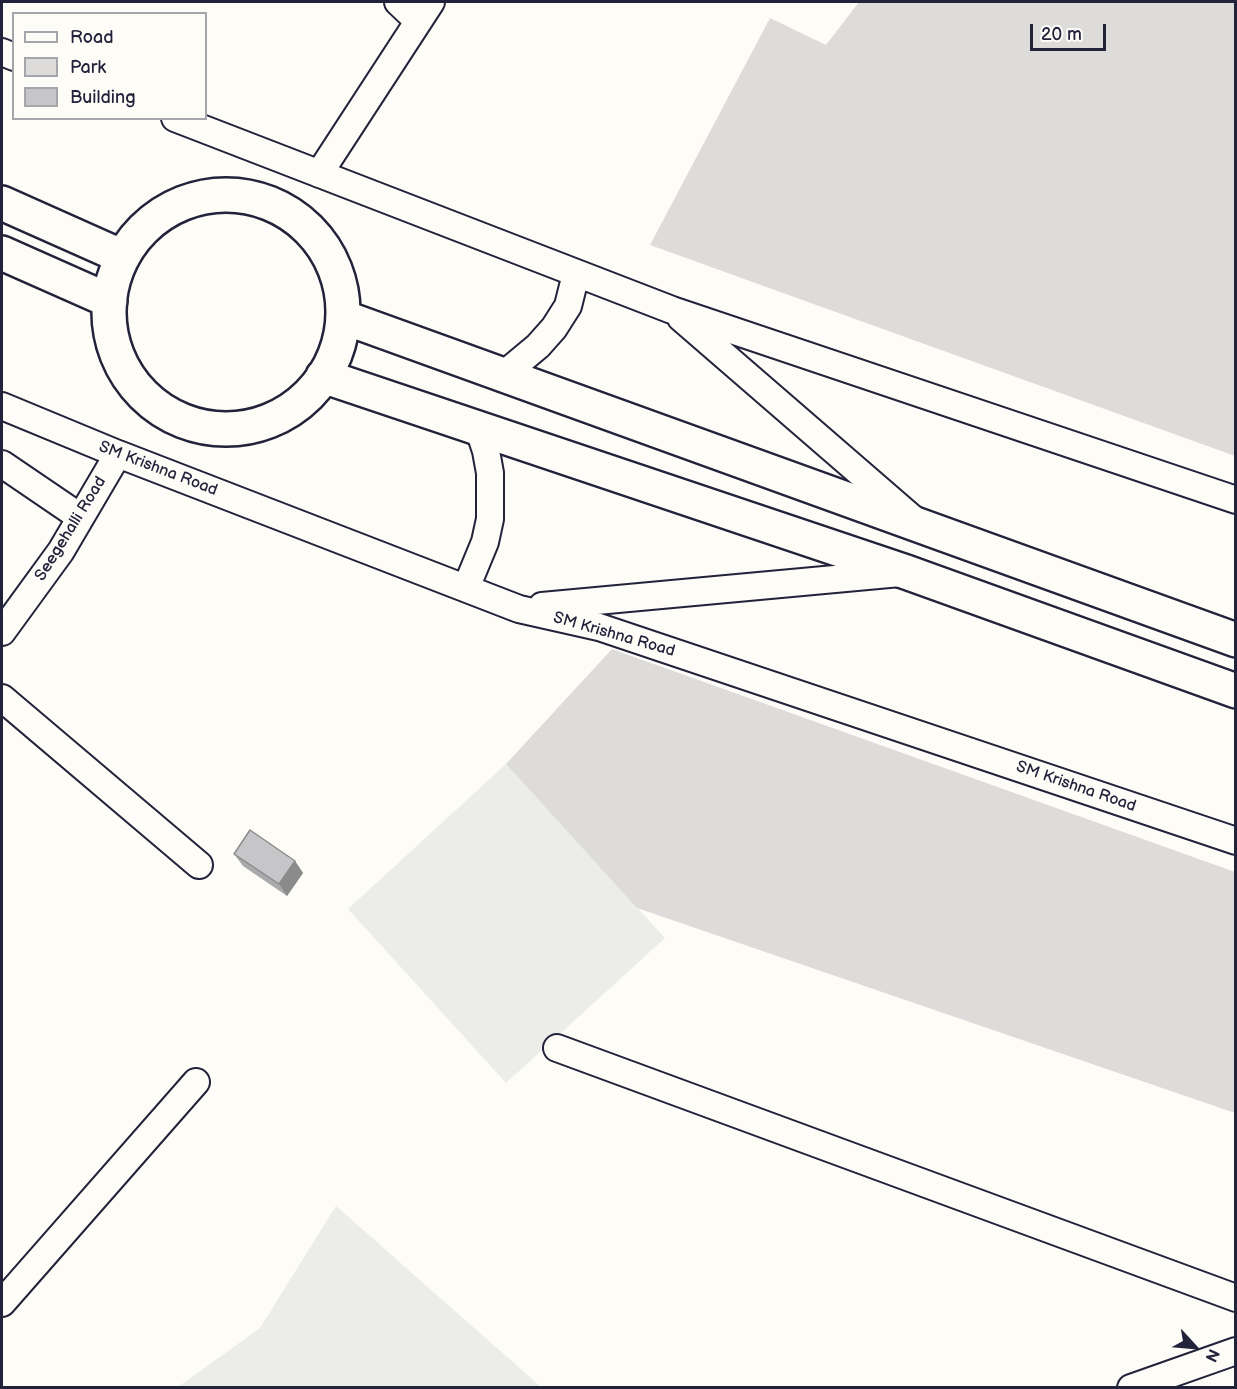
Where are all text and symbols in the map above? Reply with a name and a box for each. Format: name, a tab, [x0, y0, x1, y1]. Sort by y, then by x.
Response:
legend	[12, 12, 207, 120]
scale bar	[1033, 12, 1110, 50]
text: 20 m	[1041, 24, 1082, 45]
text: Road	[70, 27, 114, 48]
text: Park	[70, 57, 106, 78]
text: Building	[70, 87, 136, 108]
street label: SM Krishna Road	[96, 438, 220, 500]
street label: Seegehalli Road	[31, 473, 111, 585]
street label: SM Krishna Road	[551, 608, 677, 662]
street label: SM Krishna Road	[1014, 757, 1138, 817]
north arrow	[1165, 1317, 1225, 1377]
text: N	[1200, 1346, 1223, 1365]

